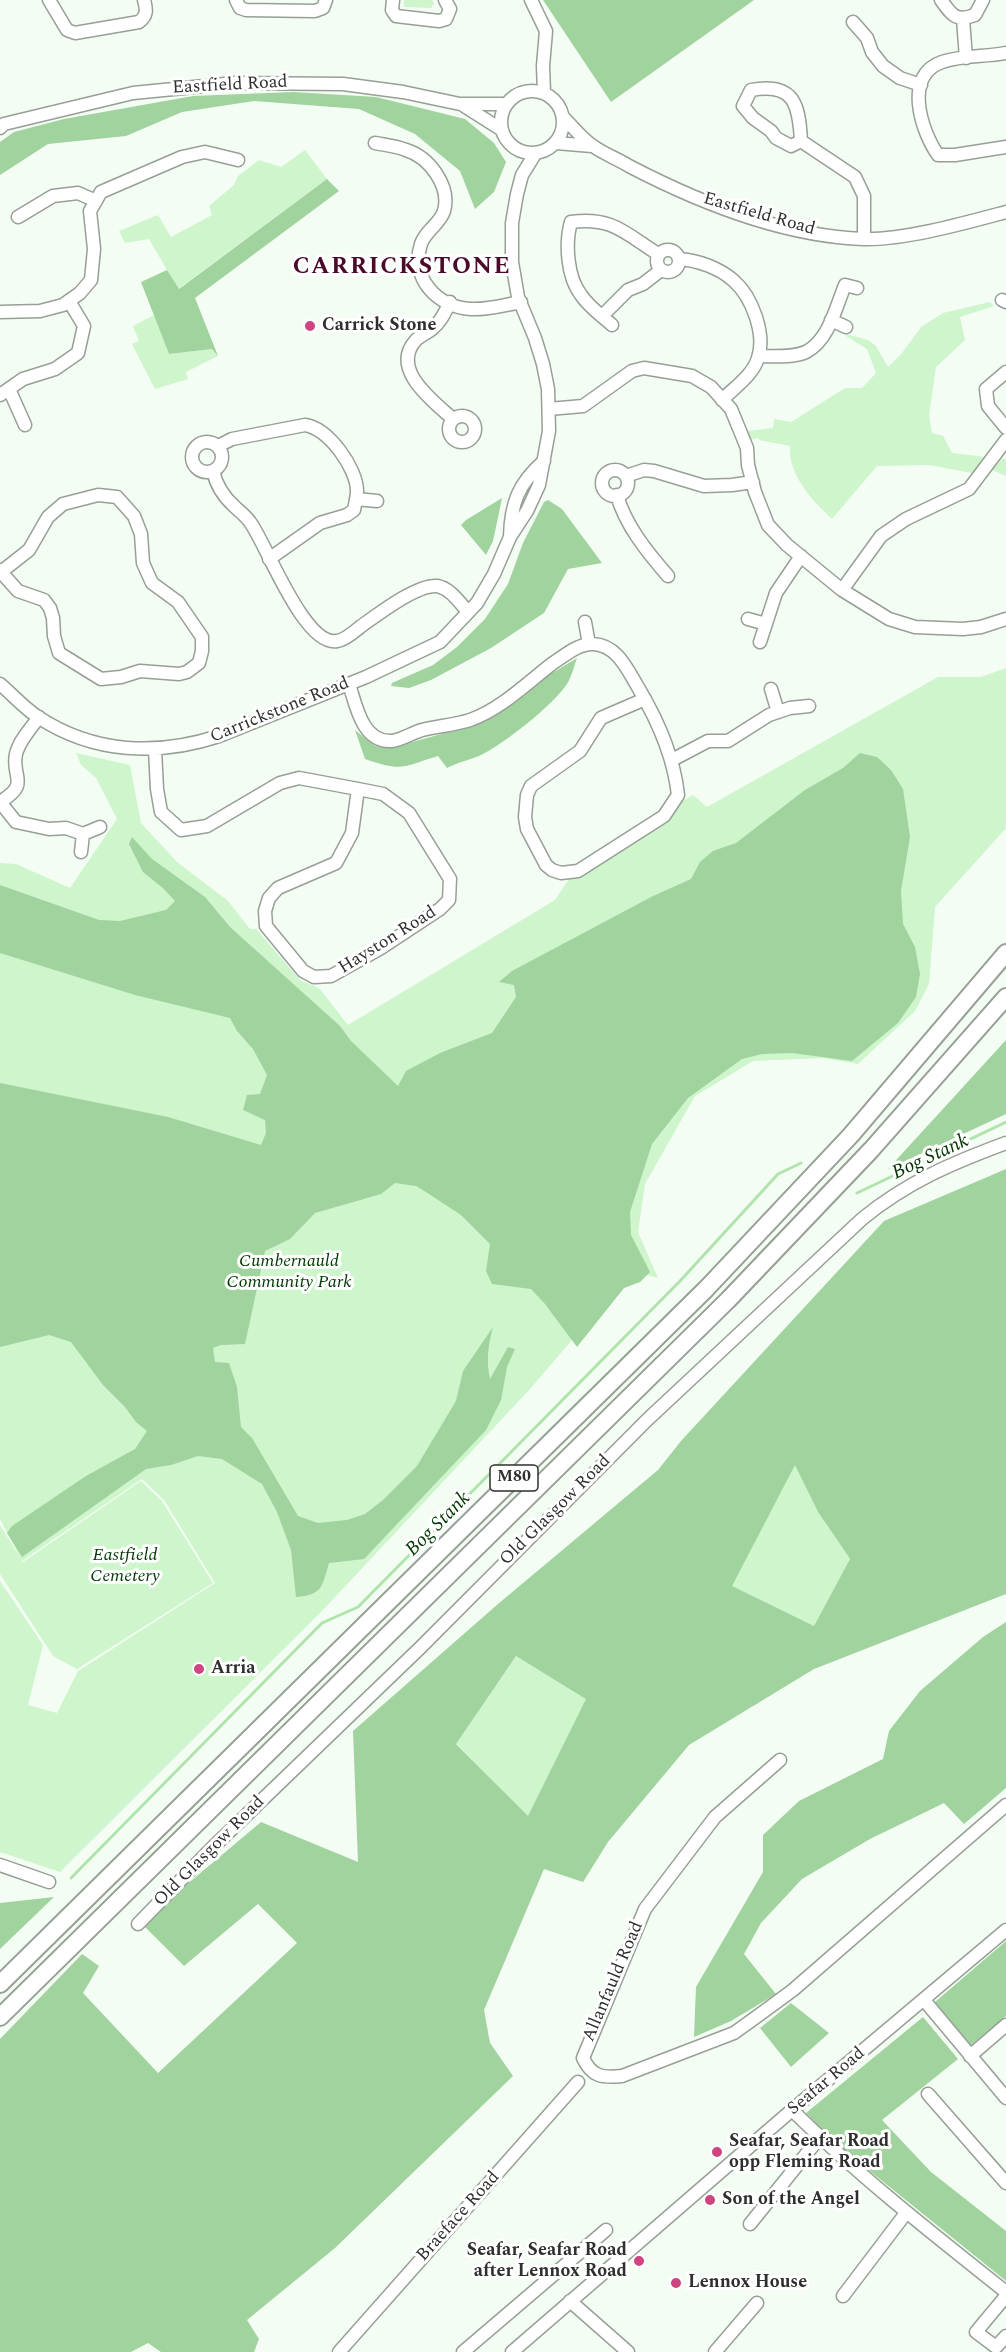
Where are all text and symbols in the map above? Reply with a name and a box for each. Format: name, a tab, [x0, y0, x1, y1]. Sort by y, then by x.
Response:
street label: Eastfield Road	[172, 72, 288, 100]
street label: Eastfield Road	[701, 189, 817, 241]
district label: CARRICKSTONE	[293, 254, 511, 282]
place label: Carrick Stone	[322, 315, 436, 337]
marker: Carrick Stone	[303, 319, 317, 333]
street label: Carrickstone Road	[207, 673, 353, 749]
street label: Hayston Road	[335, 902, 441, 980]
water label: Bog Stank	[889, 1130, 973, 1186]
park label: Cumbernauld Community Park	[226, 1251, 352, 1294]
street label: Old Glasgow Road	[496, 1451, 616, 1571]
road number: M80	[490, 1465, 538, 1491]
water label: Bog Stank	[402, 1488, 476, 1562]
park label: Eastfield Cemetery	[90, 1545, 160, 1588]
place label: Arria	[211, 1658, 255, 1680]
marker: Arria	[192, 1662, 206, 1676]
street label: Old Glasgow Road	[150, 1792, 270, 1912]
street label: Allanfauld Road	[579, 1919, 649, 2045]
street label: Seafar Road	[784, 2043, 870, 2121]
place label: Seafar, Seafar Road opp Fleming Road	[729, 2131, 889, 2174]
marker: Seafar, Seafar Road opp Fleming Road	[710, 2145, 724, 2159]
street label: Braeface Road	[413, 2167, 505, 2267]
place label: Son of the Angel	[722, 2189, 860, 2211]
marker: Son of the Angel	[703, 2193, 717, 2207]
place label: Seafar, Seafar Road after Lennox Road	[467, 2240, 627, 2282]
marker: Seafar, Seafar Road after Lennox Road	[632, 2254, 646, 2268]
place label: Lennox House	[688, 2272, 807, 2294]
marker: Lennox House	[669, 2276, 683, 2290]

